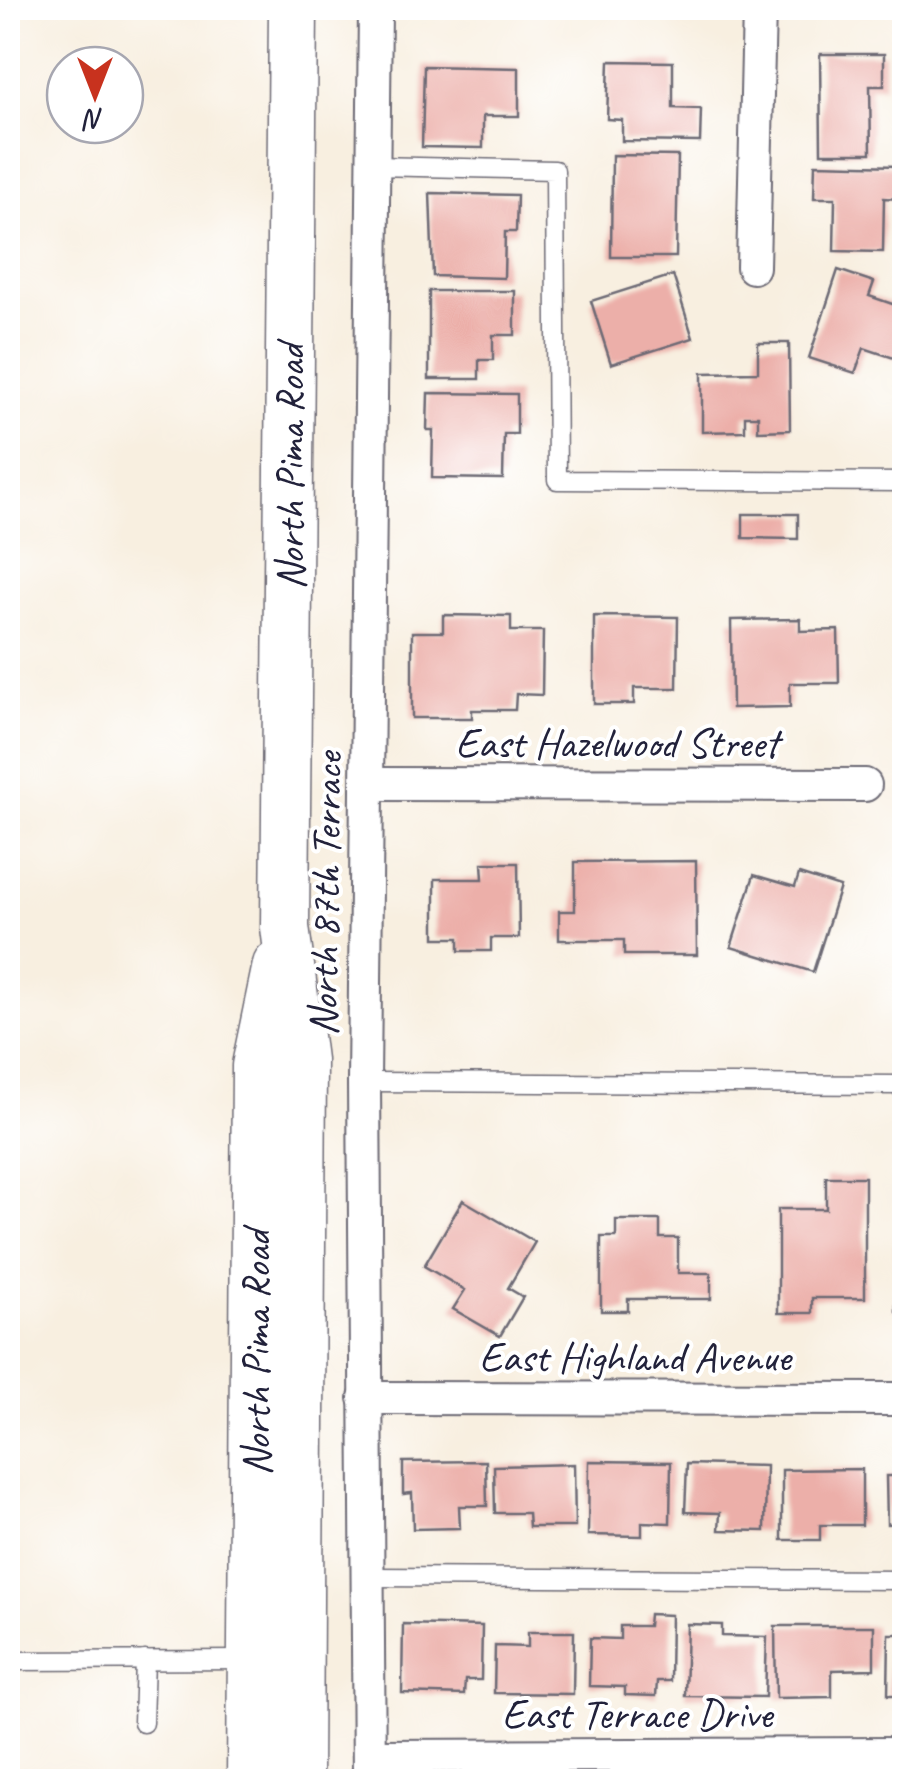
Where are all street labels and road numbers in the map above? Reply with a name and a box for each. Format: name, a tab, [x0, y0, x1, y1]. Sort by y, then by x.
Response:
street label: North Pima Road	[264, 338, 317, 590]
street label: East Hazelwood Street	[456, 717, 784, 770]
street label: North 87th Terrace	[297, 749, 355, 1036]
street label: North Pima Road	[230, 1224, 283, 1476]
street label: East Highland Avenue	[479, 1331, 793, 1384]
street label: East Terrace Drive	[502, 1688, 774, 1741]

